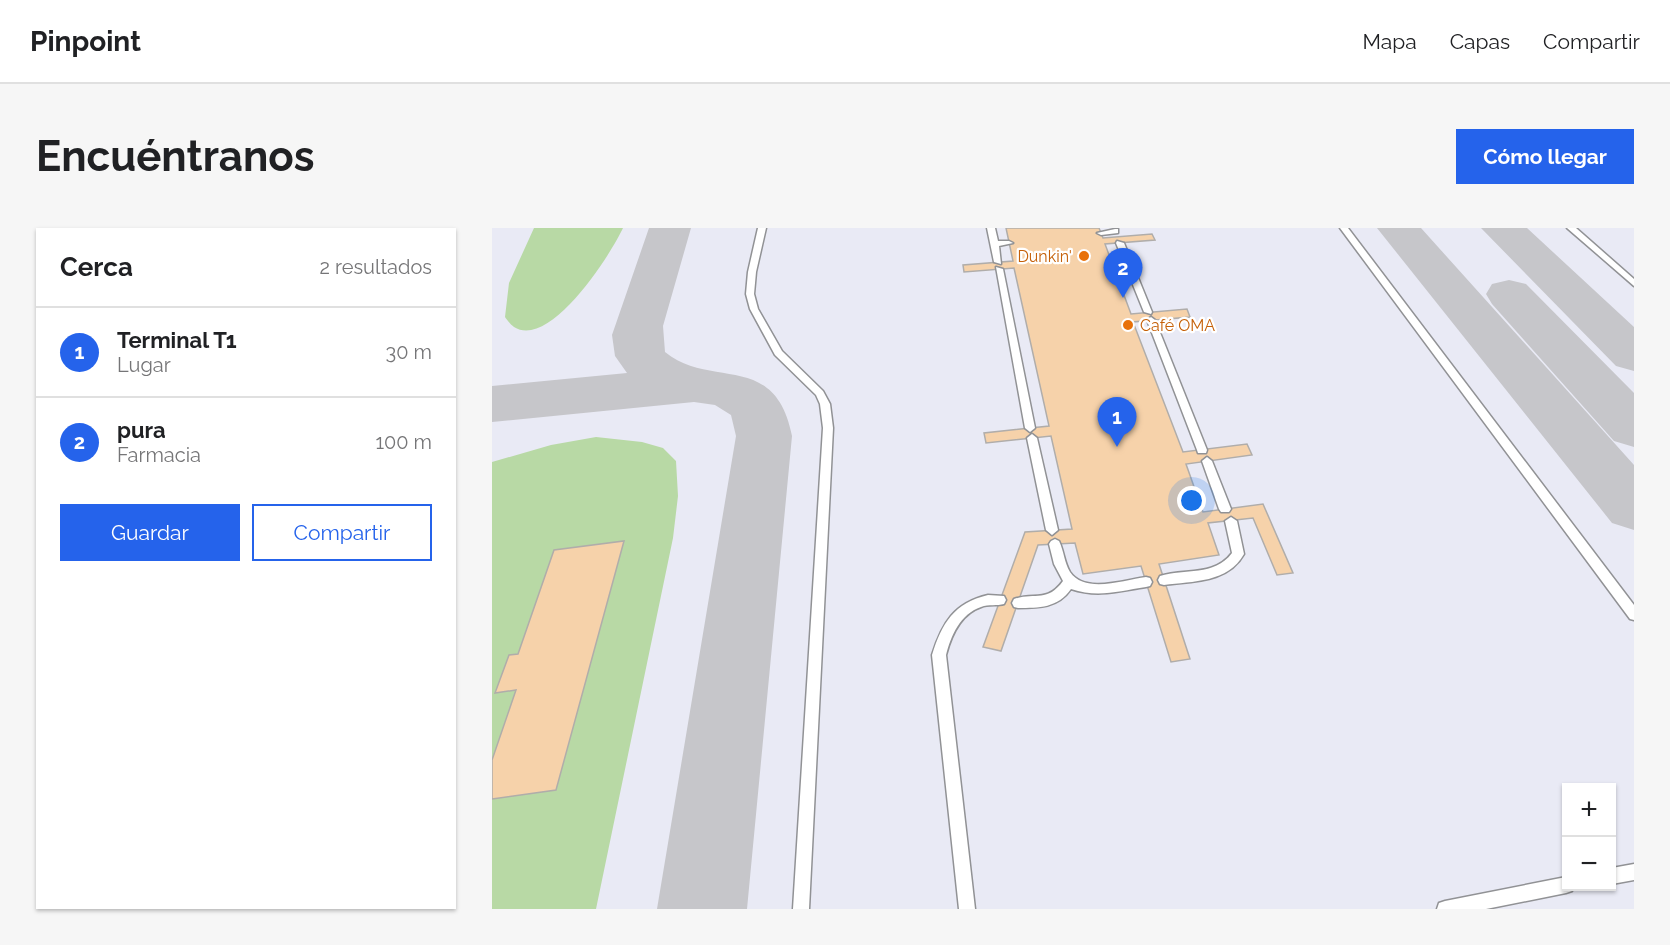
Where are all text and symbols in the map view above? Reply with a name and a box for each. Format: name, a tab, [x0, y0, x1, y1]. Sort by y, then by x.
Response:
text: Pinpoint	[30, 25, 141, 58]
text: Mapa	[1362, 29, 1417, 54]
text: Capas	[1450, 29, 1510, 54]
text: Compartir	[1543, 29, 1640, 54]
button: Cómo llegar	[1456, 129, 1634, 184]
text: Encuéntranos	[36, 132, 315, 181]
place label: Dunkin'	[1017, 247, 1072, 266]
pin: 2	[1104, 248, 1142, 298]
marker: Dunkin'	[1077, 249, 1091, 263]
text: Cerca	[60, 252, 133, 282]
text: 2 resultados	[319, 255, 432, 279]
place label: Café OMA	[1140, 316, 1215, 335]
marker: Café OMA	[1121, 318, 1135, 332]
text: Terminal T1	[117, 327, 237, 353]
text: 1	[75, 340, 84, 364]
text: 30 m	[386, 340, 432, 364]
text: Lugar	[117, 353, 171, 377]
pin: 1	[1098, 398, 1136, 447]
text: pura	[117, 417, 166, 443]
text: 2	[74, 430, 85, 454]
text: 100 m	[375, 430, 432, 454]
text: Farmacia	[117, 443, 201, 467]
your location	[1177, 486, 1206, 515]
button: Guardar	[60, 504, 240, 561]
button: Compartir	[252, 504, 432, 561]
map controls	[1562, 783, 1616, 891]
button: +	[1562, 783, 1616, 837]
button: −	[1562, 837, 1616, 891]

